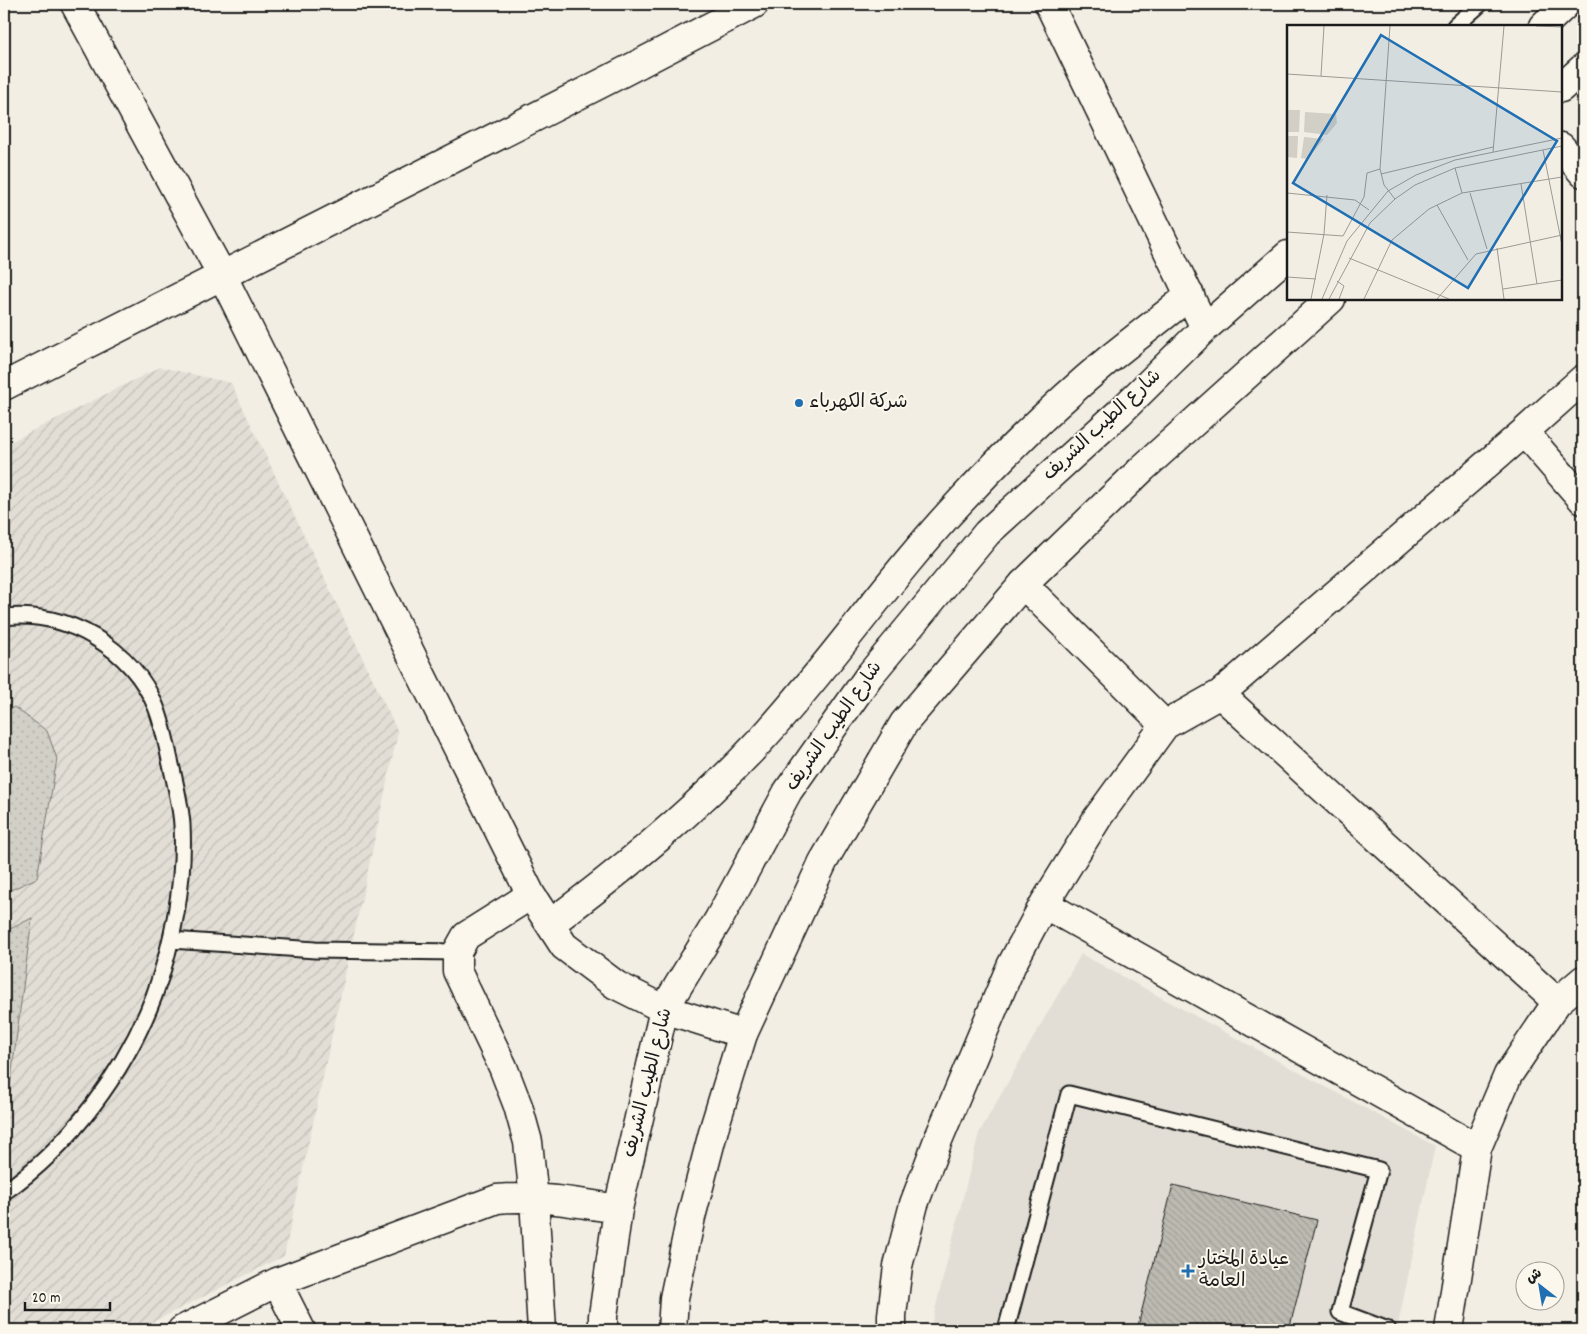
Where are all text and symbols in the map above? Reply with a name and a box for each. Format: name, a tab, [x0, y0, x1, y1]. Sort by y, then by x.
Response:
inset map	[1287, 25, 1562, 300]
street label: شارع الطيب الشريف	[1038, 364, 1168, 488]
place label: شركة الكهرباء	[809, 390, 908, 417]
marker: شركة الكهرباء	[793, 397, 805, 409]
street label: شارع الطيب الشريف	[780, 657, 890, 797]
street label: شارع الطيب الشريف	[617, 1005, 681, 1161]
place label: عيادة المختار العامة	[1197, 1247, 1289, 1296]
north arrow	[1514, 1262, 1564, 1312]
marker: عيادة المختار العامة	[1181, 1264, 1195, 1278]
text: ش	[1523, 1264, 1546, 1289]
scale bar	[25, 1279, 110, 1311]
text: 20 m	[32, 1288, 60, 1310]

